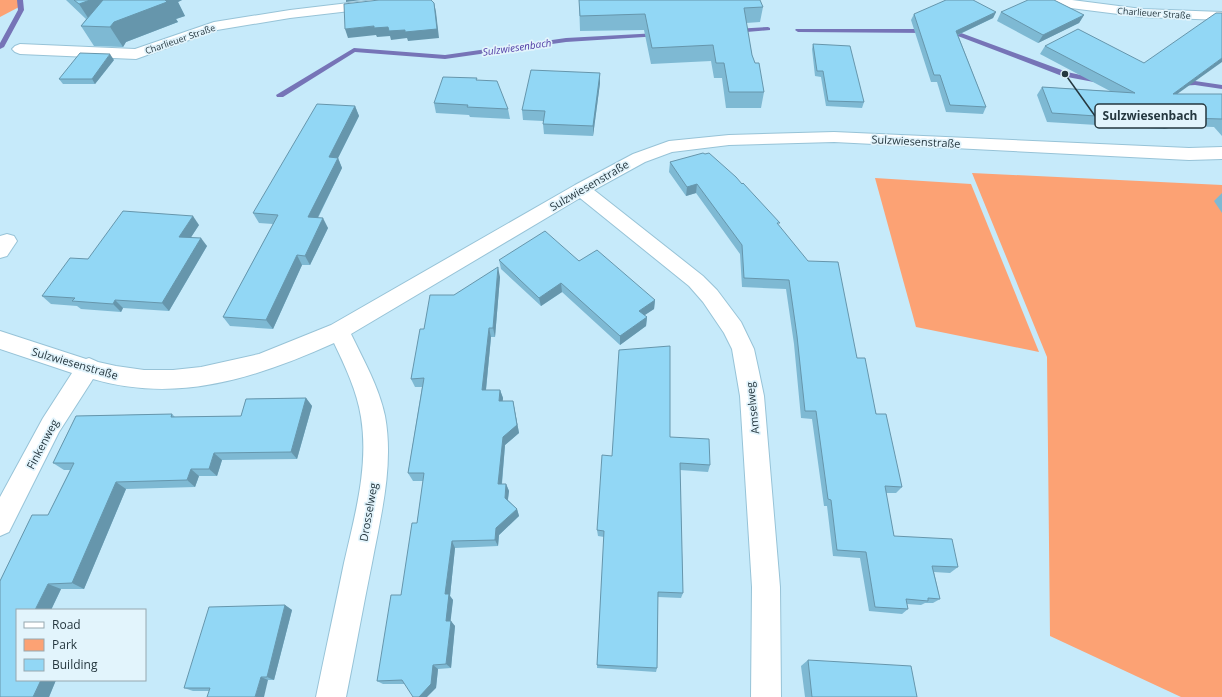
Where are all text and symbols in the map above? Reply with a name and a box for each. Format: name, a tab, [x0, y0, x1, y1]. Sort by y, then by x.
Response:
street label: Charlieuer Straße	[1117, 4, 1191, 22]
street label: Charlieuer Straße	[143, 21, 217, 57]
water label: Sulzwiesenbach	[482, 35, 552, 59]
callout: Sulzwiesenbach	[1095, 104, 1206, 128]
text: Sulzwiesenbach	[1103, 107, 1197, 124]
street label: Sulzwiesenstraße	[871, 131, 961, 151]
street label: Sulzwiesenstraße	[547, 156, 631, 214]
street label: Sulzwiesenstraße	[30, 344, 120, 382]
street label: Amselweg	[742, 381, 762, 435]
street label: Finkenweg	[23, 416, 61, 472]
street label: Drosselweg	[355, 482, 381, 542]
legend	[16, 609, 146, 681]
text: Road	[52, 616, 81, 633]
text: Park	[52, 636, 78, 653]
text: Building	[52, 656, 98, 673]

